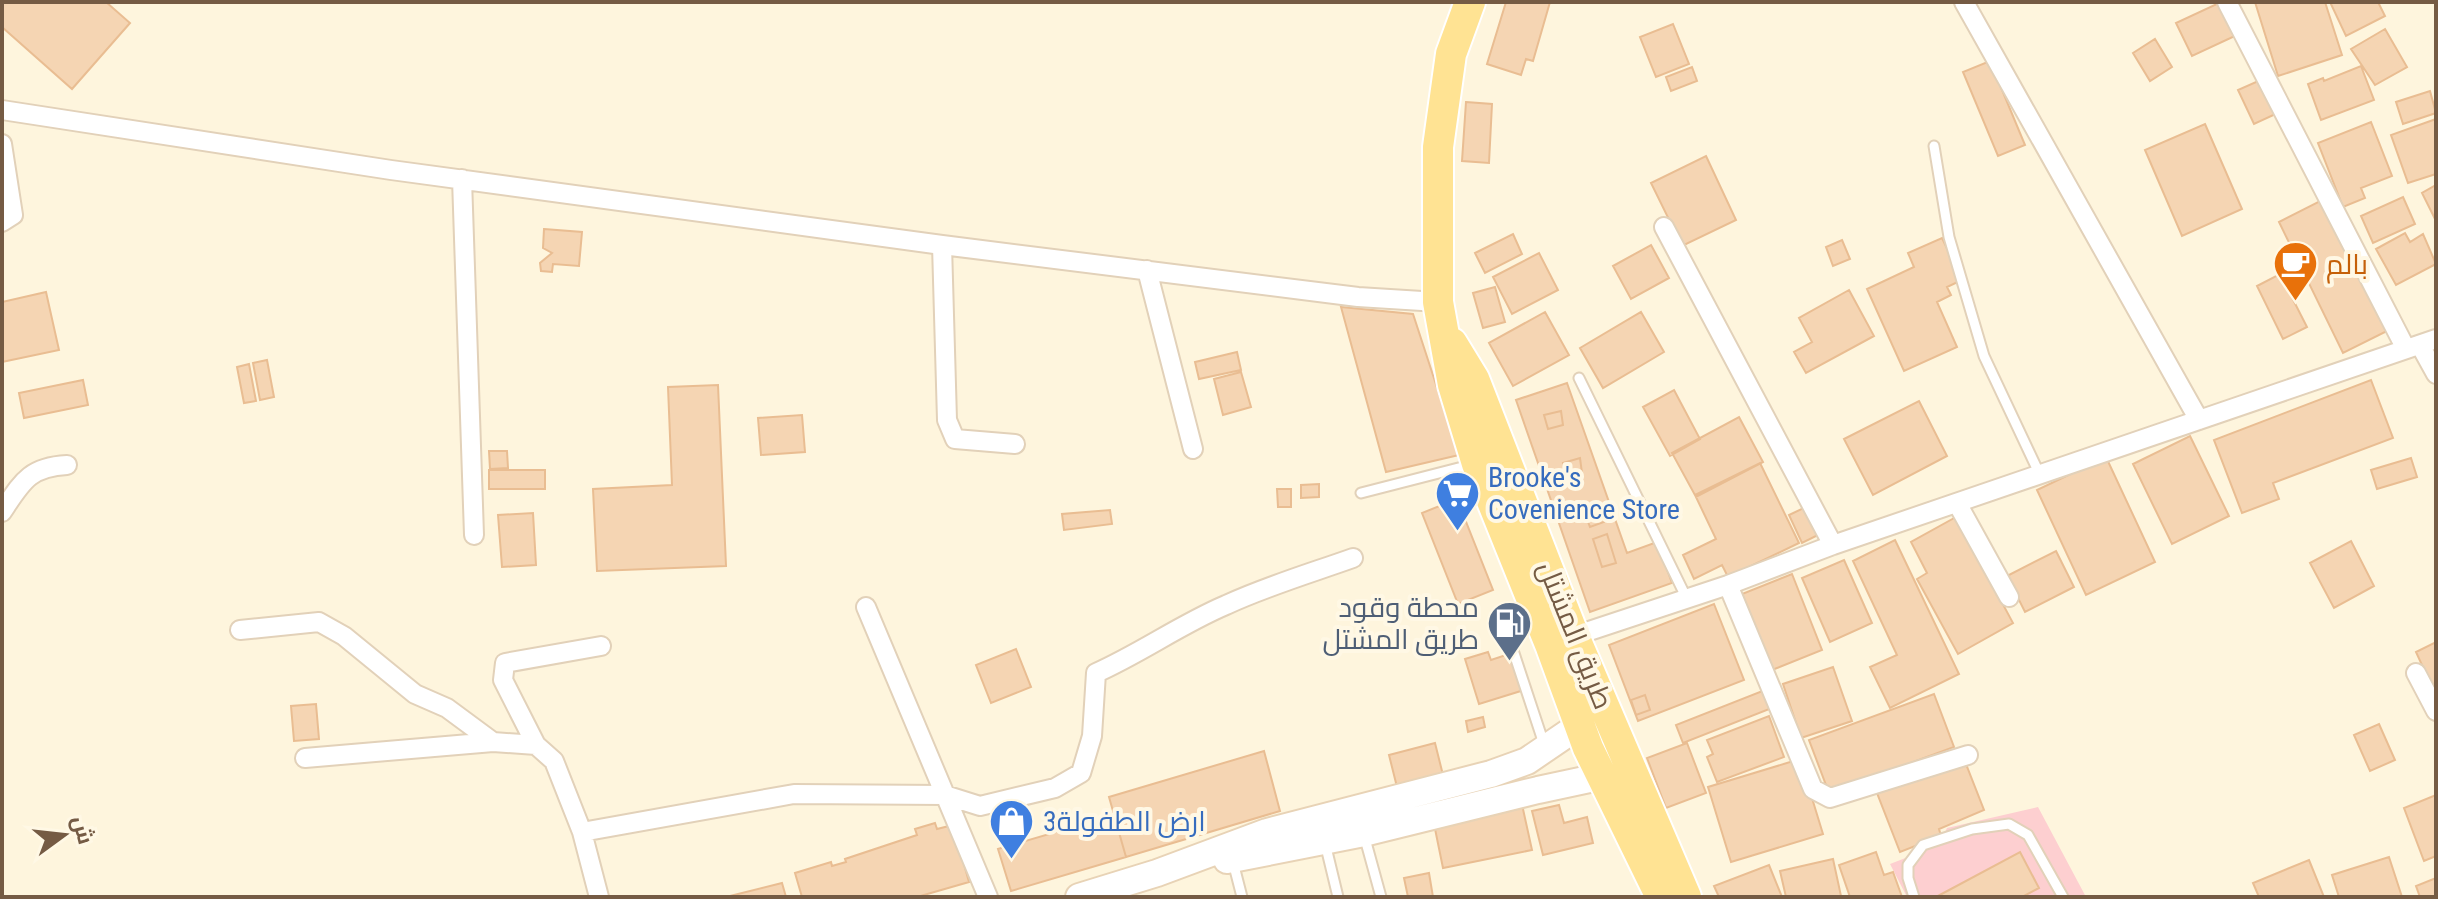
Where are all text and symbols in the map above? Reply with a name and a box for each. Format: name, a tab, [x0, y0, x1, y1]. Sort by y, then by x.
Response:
cafe icon: بالم	[2271, 240, 2319, 303]
place label: بالم	[2326, 248, 2368, 284]
place label: Brooke's Covenience Store	[1488, 461, 1680, 526]
supermarket icon: Brooke's Covenience Store	[1433, 469, 1481, 532]
street label: طريق المشتل	[1531, 556, 1620, 714]
place label: محطة وقود طريق المشتل	[1323, 591, 1479, 656]
fuel station icon: محطة وقود طريق المشتل	[1486, 599, 1534, 662]
north arrow	[24, 795, 104, 875]
shop icon: ارض الطفولة3	[988, 797, 1036, 860]
place label: ارض الطفولة3	[1043, 805, 1206, 838]
text: ش	[66, 813, 99, 847]

